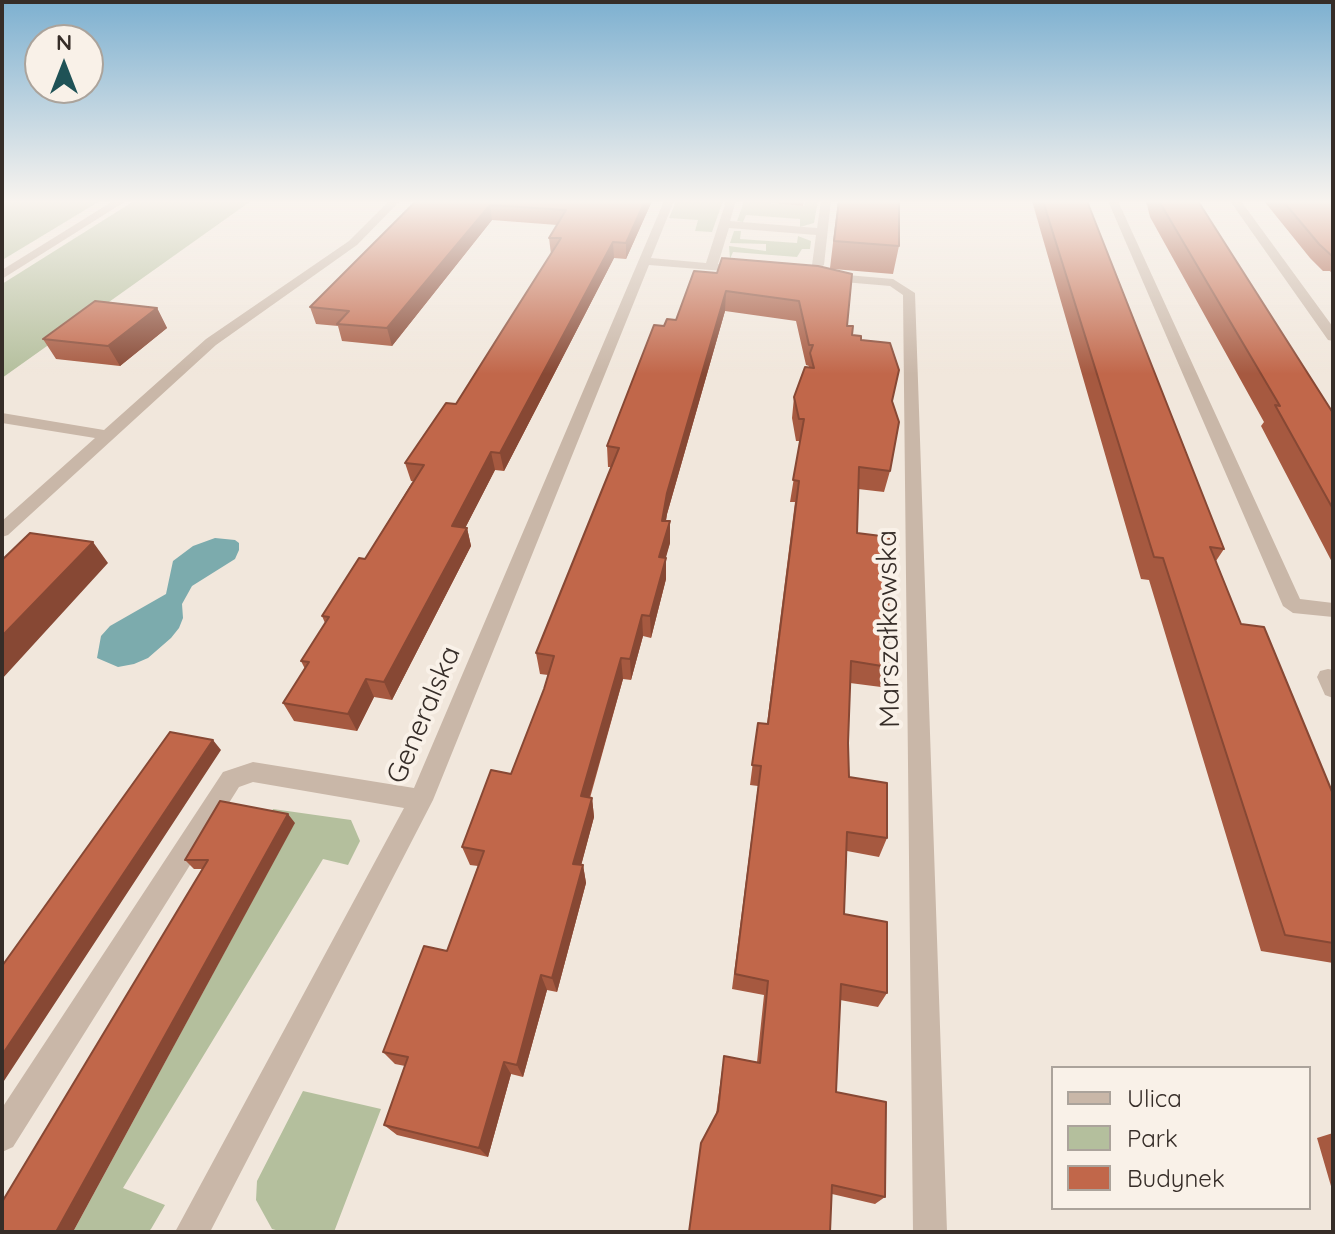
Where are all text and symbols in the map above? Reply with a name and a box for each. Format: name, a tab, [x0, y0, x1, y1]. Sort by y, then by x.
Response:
north arrow	[24, 24, 104, 104]
text: N	[56, 28, 72, 56]
street label: Marszałkowska	[870, 530, 908, 728]
street label: Generalska	[380, 641, 468, 789]
legend	[1051, 1066, 1311, 1210]
text: Ulica	[1127, 1083, 1182, 1113]
text: Park	[1127, 1123, 1178, 1153]
text: Budynek	[1127, 1163, 1225, 1193]

